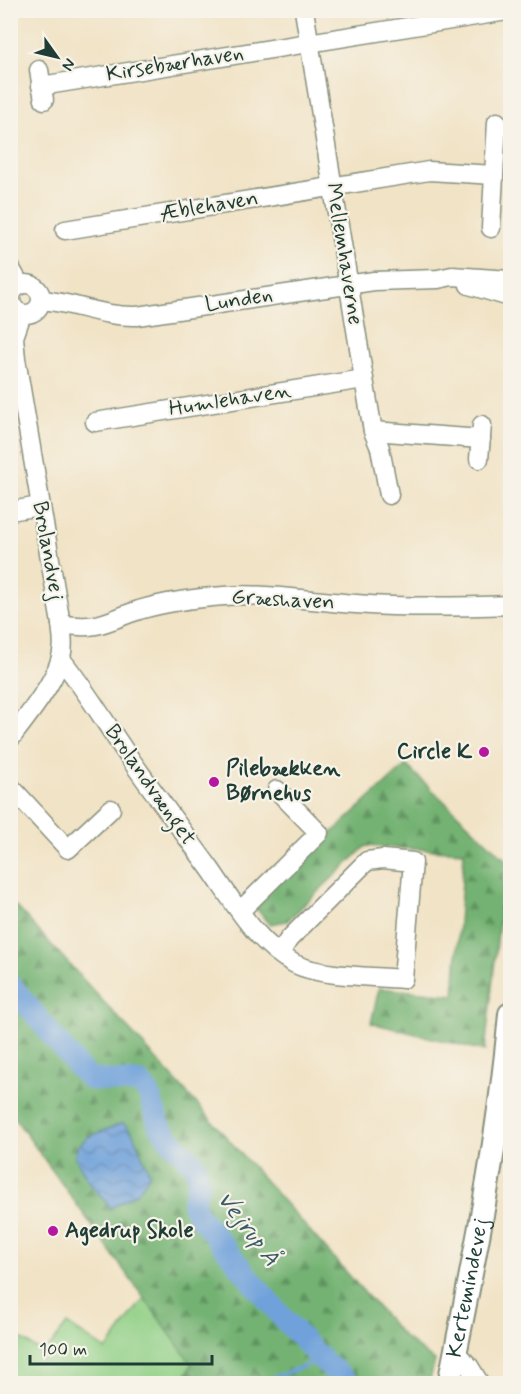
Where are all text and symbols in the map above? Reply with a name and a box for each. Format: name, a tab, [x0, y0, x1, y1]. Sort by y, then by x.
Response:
north arrow	[27, 27, 87, 87]
street label: Kirsebærhaven	[104, 39, 246, 89]
text: N	[57, 54, 80, 75]
street label: Mellemhaverne	[319, 181, 369, 327]
street label: Æblehaven	[158, 184, 260, 228]
street label: Lunden	[203, 281, 275, 319]
street label: Humlehaven	[167, 377, 293, 423]
street label: Brolandvej	[24, 499, 71, 603]
street label: Græshaven	[231, 583, 335, 617]
street label: Brolandvænget	[95, 719, 202, 853]
place label: Circle K	[397, 738, 472, 766]
marker: Circle K	[477, 745, 491, 759]
place label: Pilebækken Børnehus	[226, 755, 341, 808]
marker: Pilebækken Børnehus	[207, 775, 221, 789]
water label: Vejrup Å	[210, 1185, 287, 1273]
street label: Kertemindevej	[441, 1216, 496, 1360]
place label: Agedrup Skole	[65, 1217, 194, 1246]
marker: Agedrup Skole	[46, 1224, 60, 1238]
scale bar	[30, 1328, 212, 1366]
text: 100 m	[39, 1338, 87, 1362]

